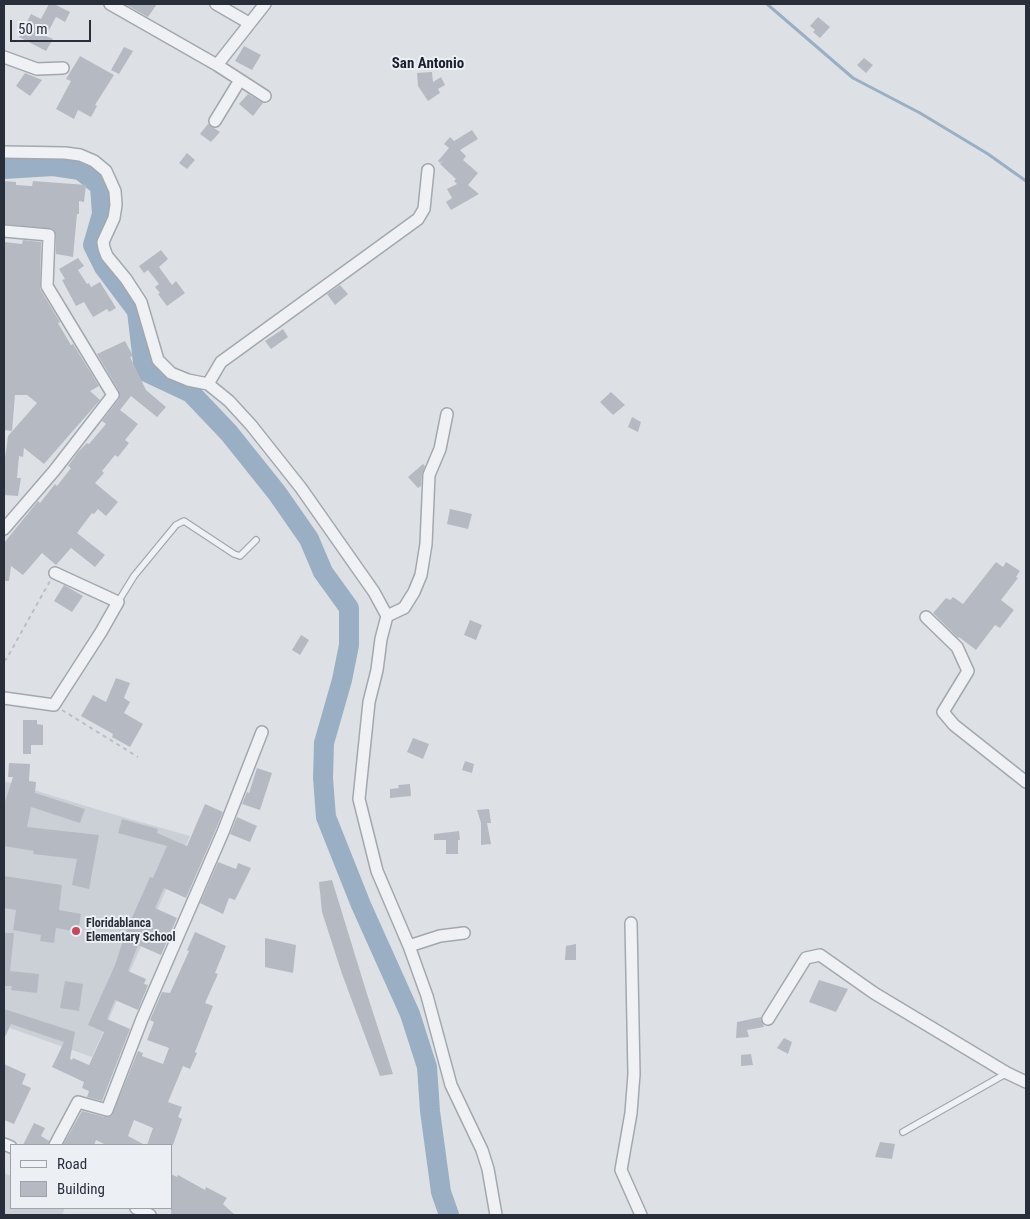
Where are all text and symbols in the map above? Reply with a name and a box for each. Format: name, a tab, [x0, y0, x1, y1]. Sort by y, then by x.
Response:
scale bar	[12, 10, 94, 42]
text: 50 m	[18, 20, 48, 38]
district label: San Antonio	[392, 55, 464, 73]
place label: Floridablanca Elementary School	[86, 917, 176, 945]
marker: Floridablanca Elementary School	[70, 925, 82, 937]
legend	[10, 1144, 172, 1209]
text: Road	[57, 1155, 87, 1173]
text: Building	[57, 1180, 105, 1198]

